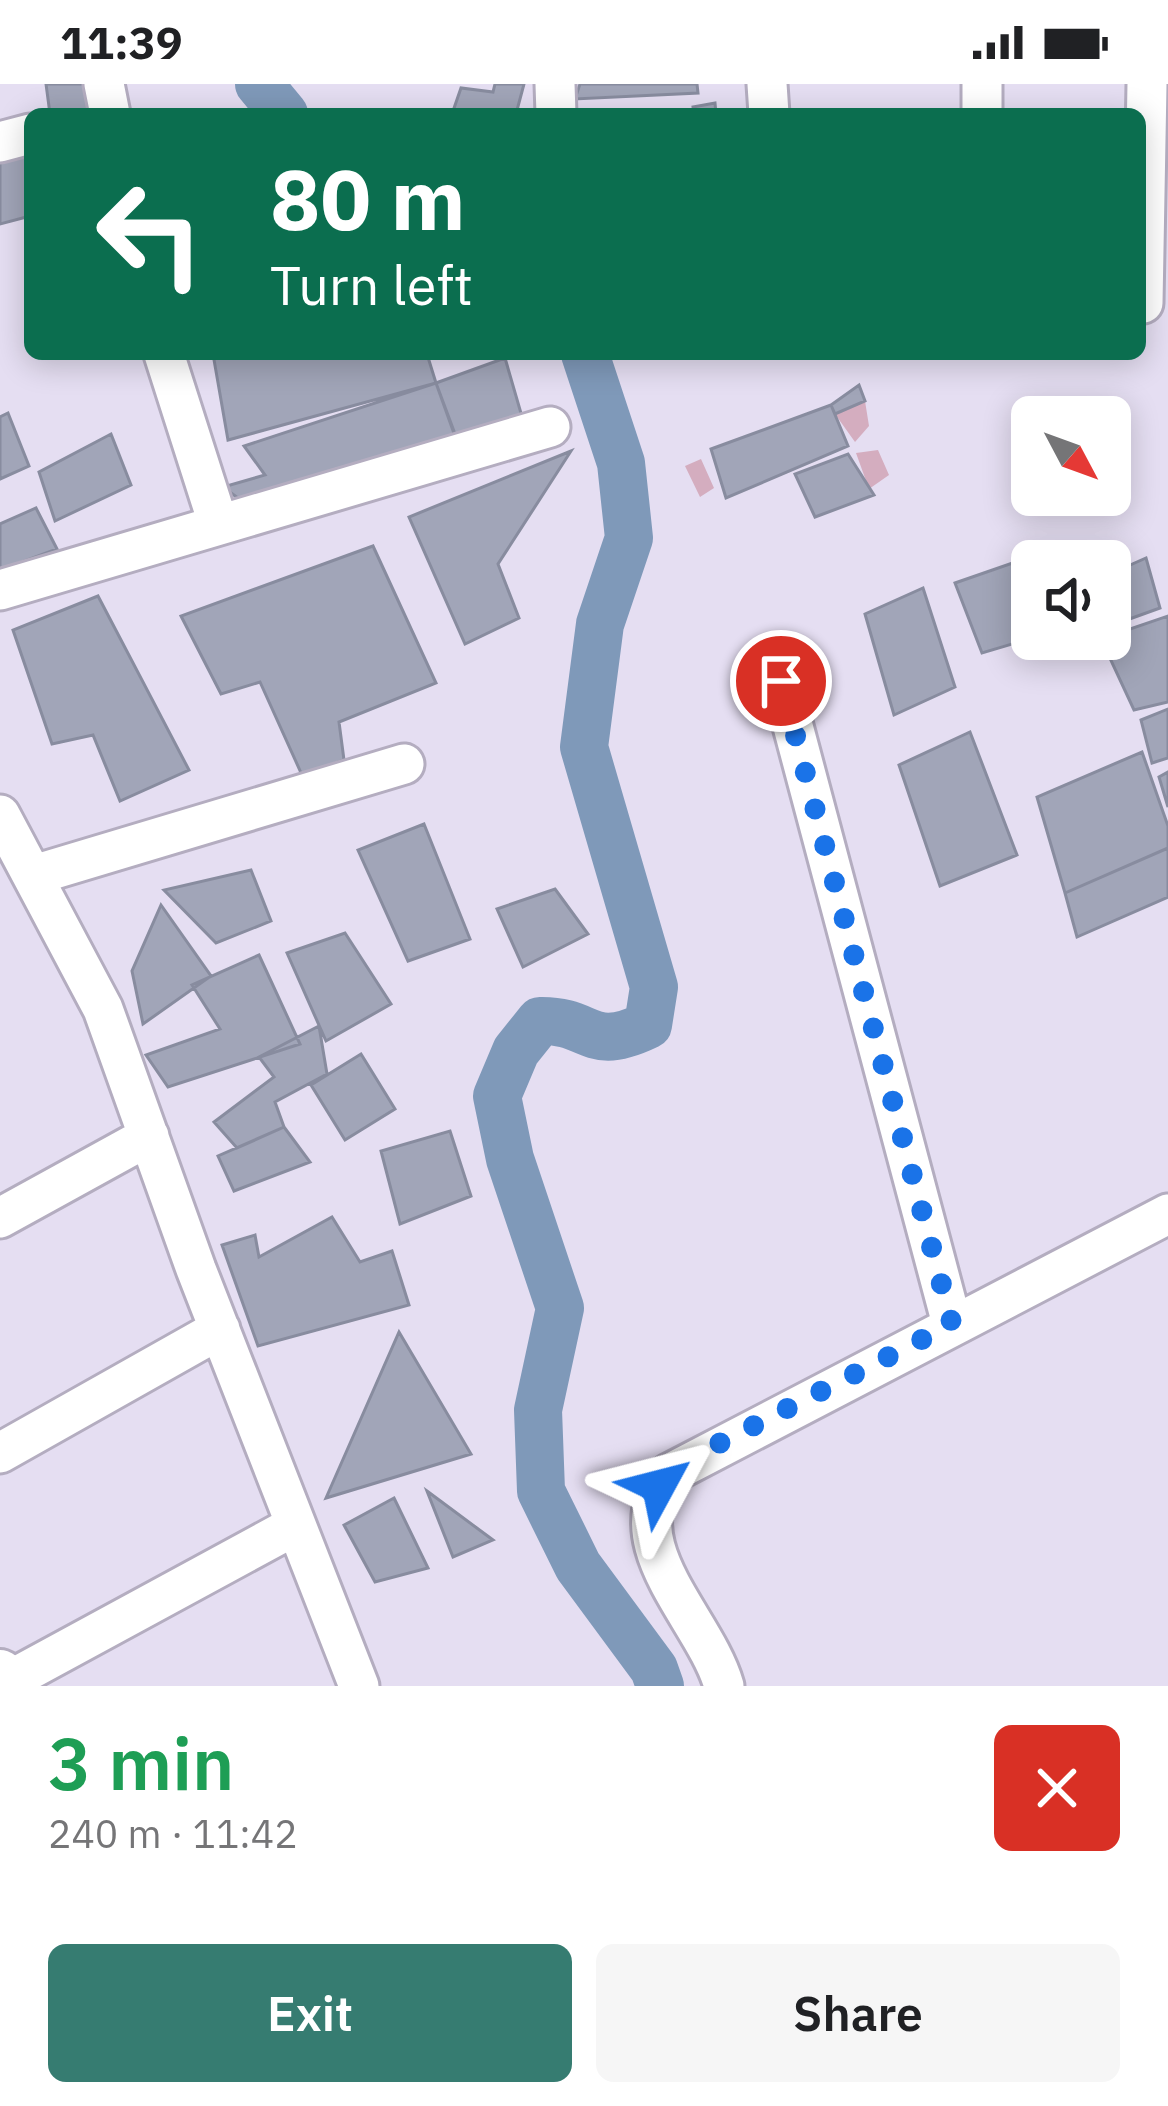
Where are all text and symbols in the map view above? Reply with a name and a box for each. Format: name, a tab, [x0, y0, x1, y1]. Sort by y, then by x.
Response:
text: 11:39	[60, 13, 183, 71]
text: 80 m	[270, 144, 466, 253]
icon: left	[72, 156, 228, 312]
text: Turn left	[270, 250, 473, 320]
north arrow	[1011, 396, 1131, 516]
map controls	[1011, 396, 1131, 660]
button: sound	[1011, 540, 1131, 660]
pin	[730, 630, 832, 732]
icon: arrive	[748, 648, 814, 714]
position arrow	[596, 1423, 722, 1549]
text: 3 min	[48, 1716, 234, 1810]
button: close	[994, 1725, 1120, 1851]
text: 240 m · 11:42	[48, 1808, 298, 1859]
button: Exit	[48, 1944, 572, 2082]
button: Share	[596, 1944, 1120, 2082]

